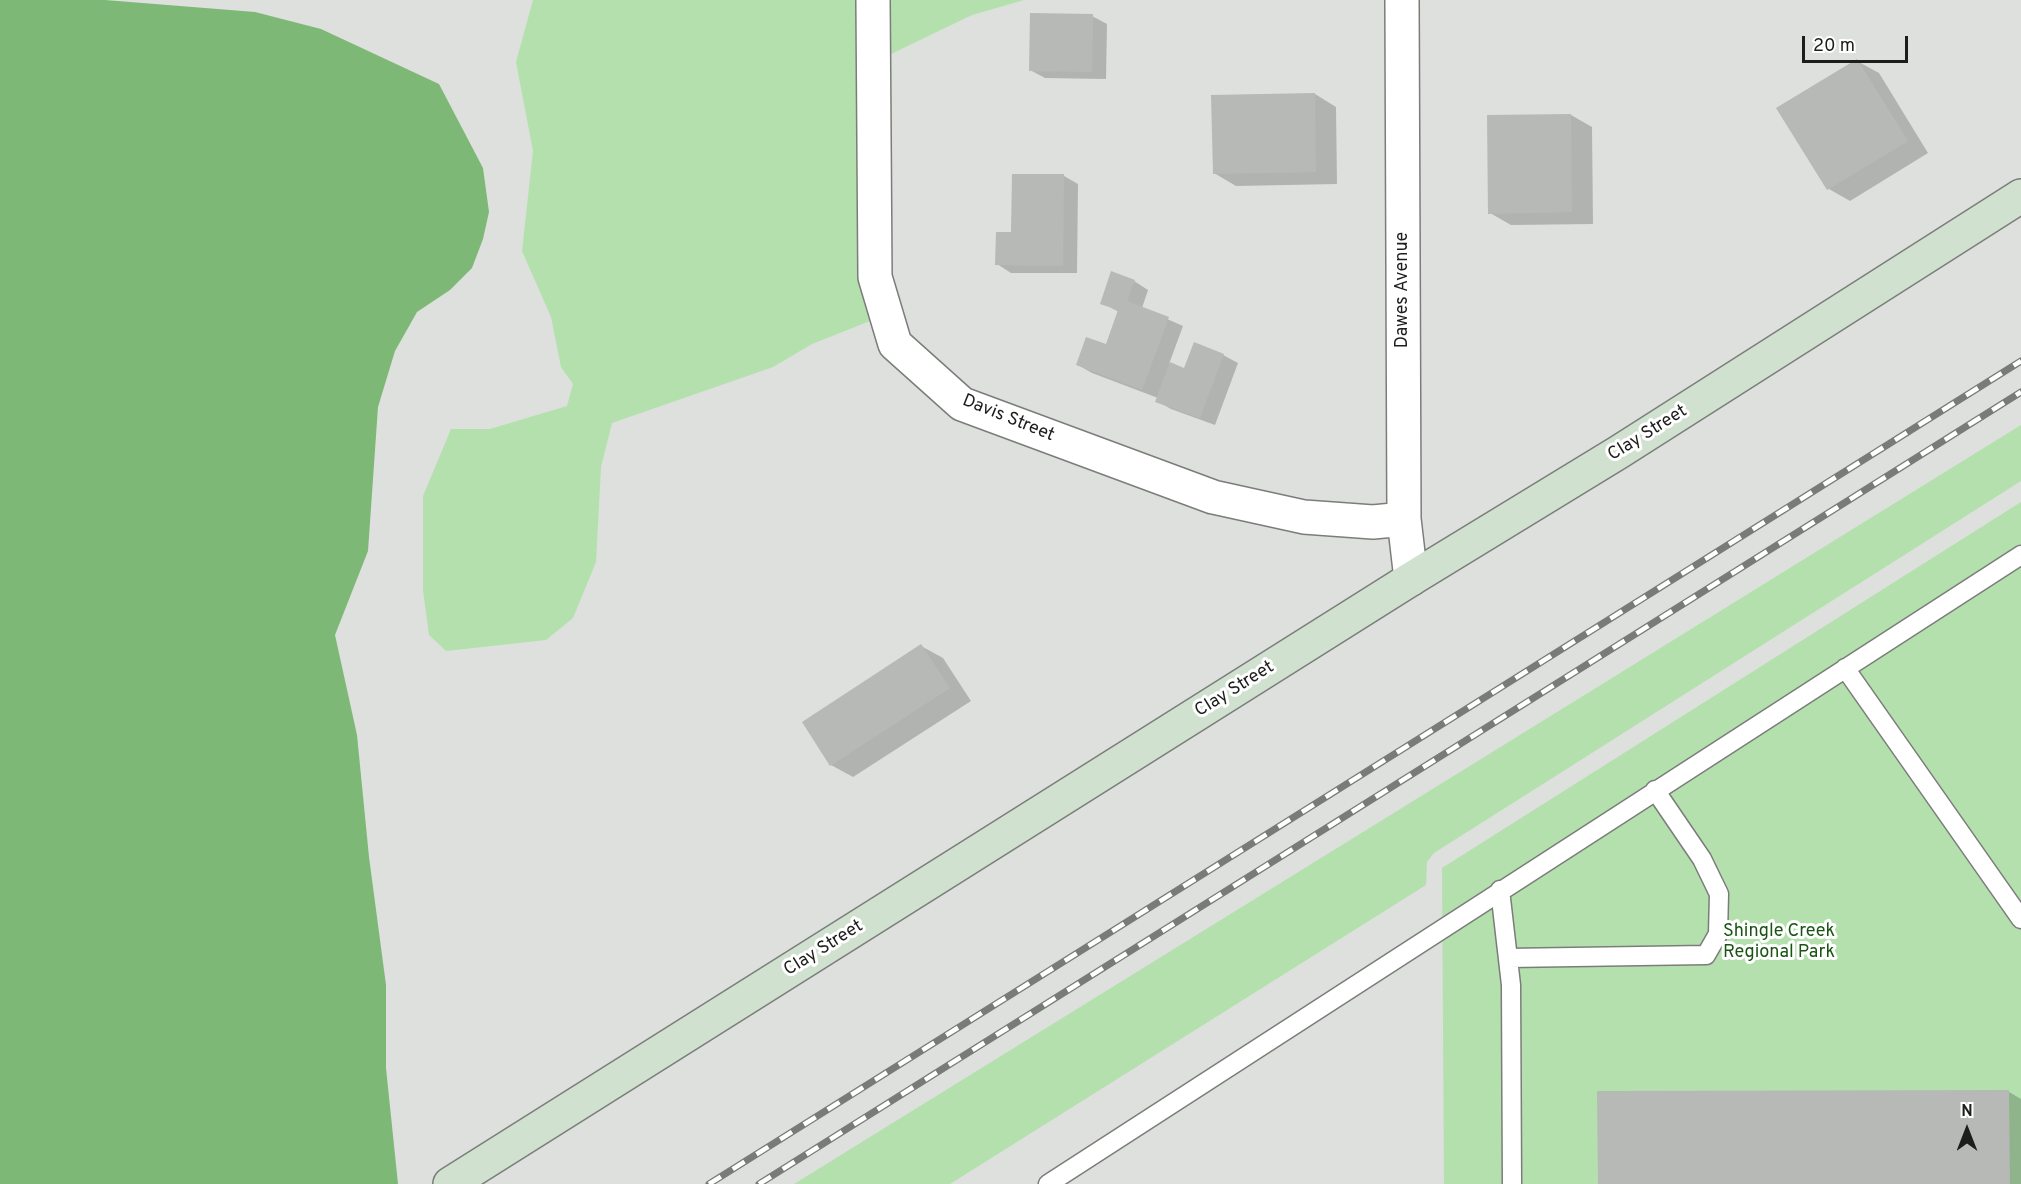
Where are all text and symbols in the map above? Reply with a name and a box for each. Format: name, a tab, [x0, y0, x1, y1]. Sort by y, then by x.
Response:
scale bar	[1805, 24, 1912, 62]
text: 20 m	[1813, 35, 1855, 58]
street label: Dawes Avenue	[1392, 232, 1414, 348]
street label: Davis Street	[959, 391, 1057, 447]
street label: Clay Street	[1604, 401, 1692, 467]
street label: Clay Street	[1191, 657, 1279, 723]
street label: Clay Street	[780, 916, 868, 982]
park label: Shingle Creek Regional Park	[1723, 921, 1835, 964]
north arrow	[1937, 1100, 1997, 1160]
text: N	[1961, 1102, 1973, 1122]

